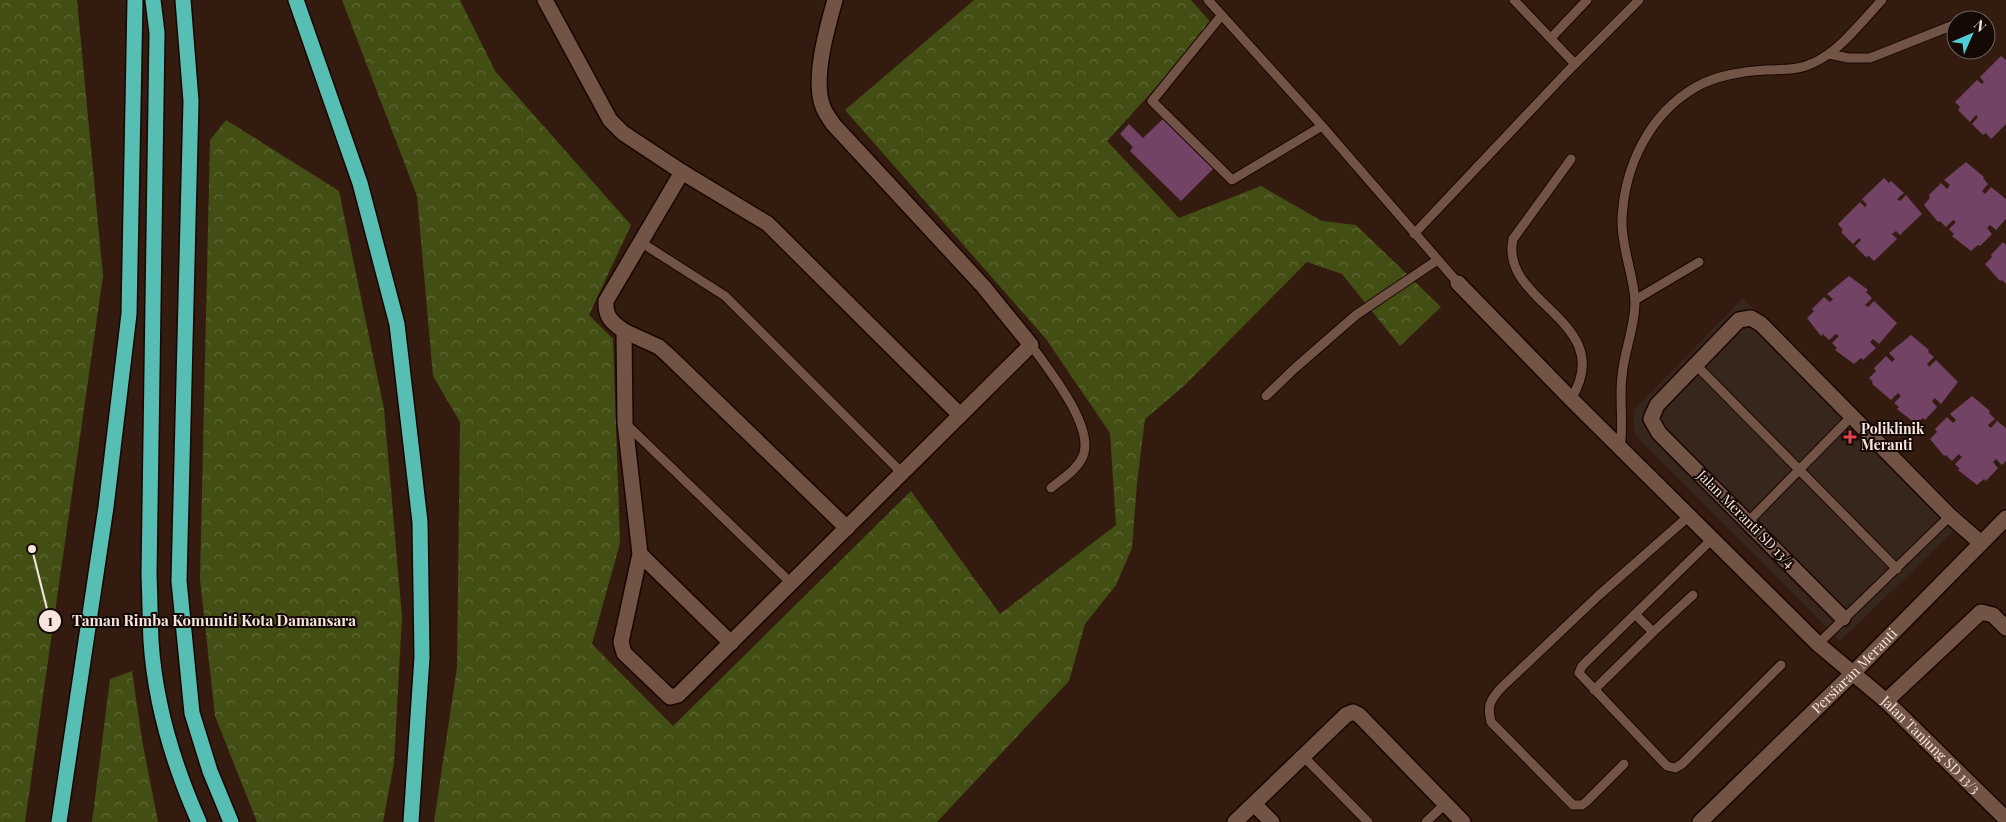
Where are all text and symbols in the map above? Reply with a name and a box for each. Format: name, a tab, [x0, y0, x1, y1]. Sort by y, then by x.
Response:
north arrow	[1946, 10, 1996, 60]
text: N	[1970, 15, 1991, 36]
place label: Poliklinik Meranti	[1861, 419, 1925, 454]
marker: Poliklinik Meranti	[1843, 430, 1857, 444]
street label: Jalan Meranti SD 13/4	[1693, 465, 1799, 572]
callout: Taman Rimba Komuniti Kota Damansara	[37, 606, 366, 636]
text: 1	[47, 610, 53, 630]
text: Taman Rimba Komuniti Kota Damansara	[72, 610, 356, 630]
street label: Persiaran Meranti	[1807, 624, 1901, 717]
street label: Jalan Tanjung SD 13/3	[1877, 690, 1985, 798]

